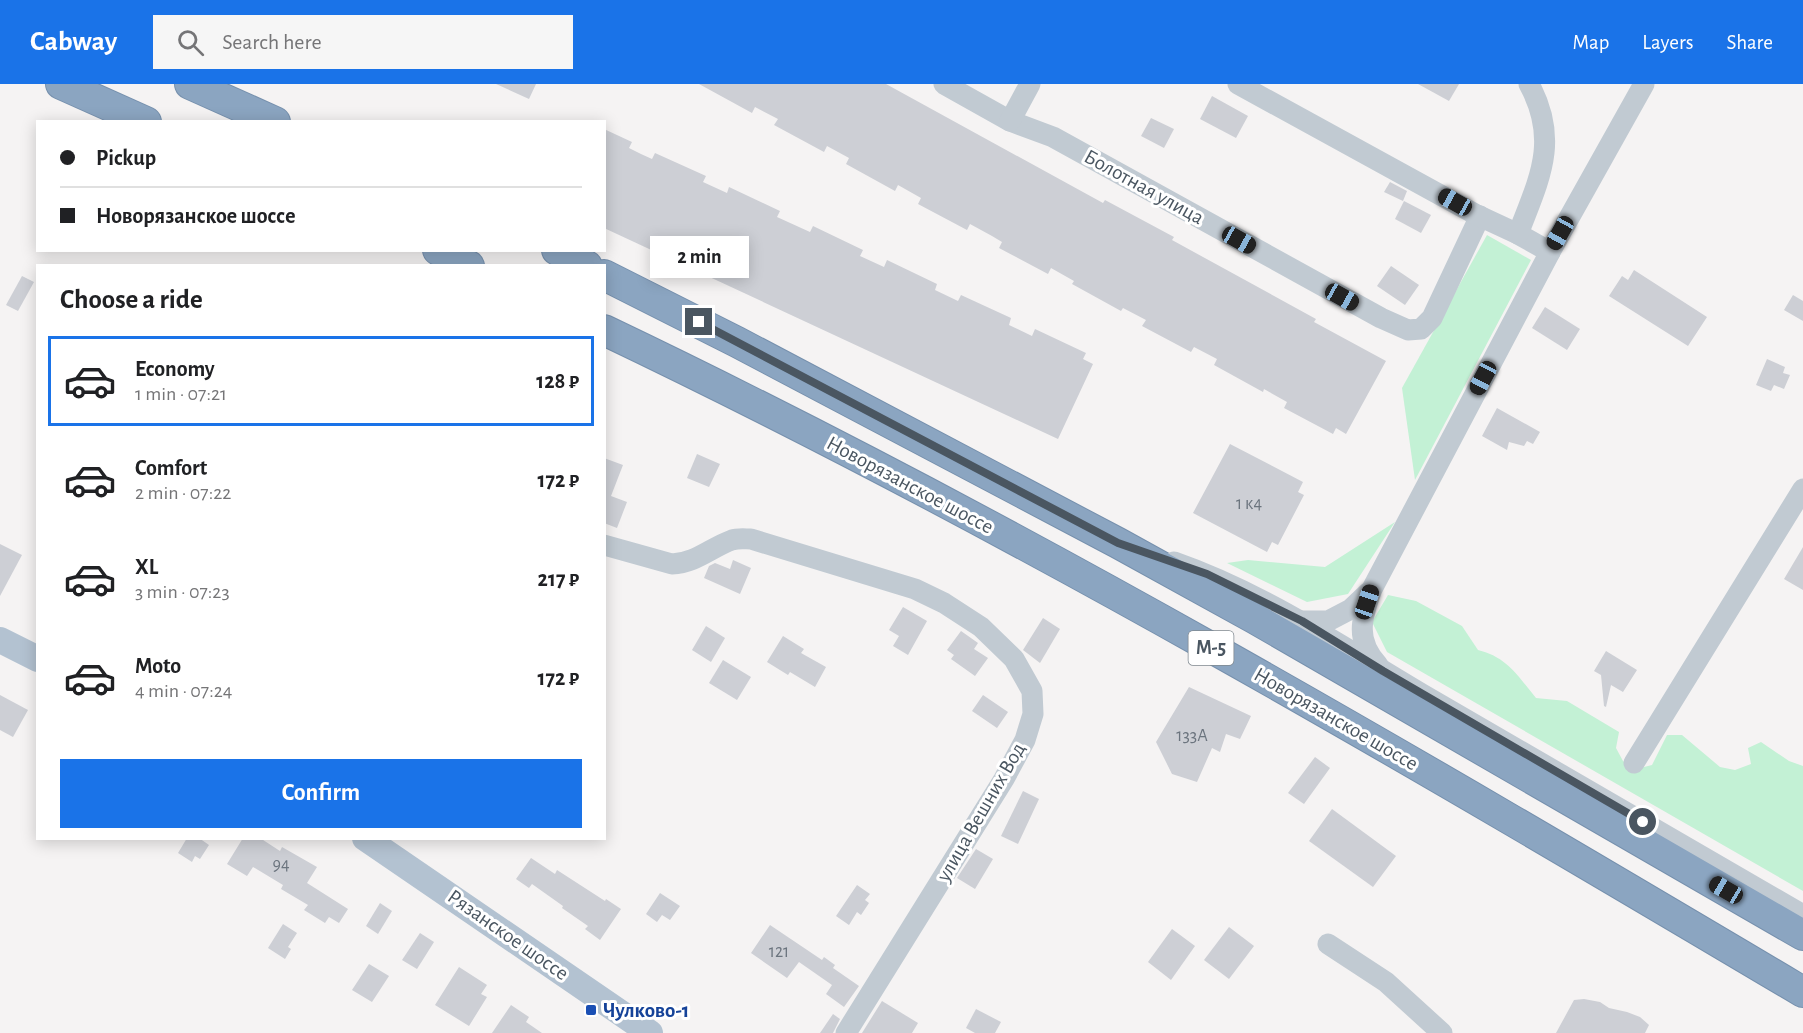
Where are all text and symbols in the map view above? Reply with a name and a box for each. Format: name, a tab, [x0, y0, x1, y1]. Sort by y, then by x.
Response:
search box	[153, 15, 573, 69]
icon: search	[174, 26, 207, 59]
text: Cabway	[30, 28, 117, 56]
text: Search here	[222, 31, 322, 53]
text: Map	[1573, 32, 1609, 53]
text: Layers	[1642, 32, 1693, 53]
text: Share	[1726, 32, 1773, 53]
street label: Болотная улица	[1081, 146, 1208, 229]
text: Pickup	[96, 147, 156, 169]
car	[1435, 185, 1475, 219]
text: Новорязанское шоссе	[96, 205, 296, 227]
car	[1543, 213, 1577, 253]
car	[1219, 223, 1259, 257]
callout: 2 min	[650, 235, 748, 277]
text: 2 min	[677, 247, 722, 267]
car	[1322, 280, 1362, 314]
text: Choose a ride	[60, 286, 203, 313]
route end	[685, 308, 712, 335]
icon: car	[63, 354, 117, 408]
text: Economy	[135, 358, 215, 380]
car	[1467, 358, 1499, 398]
text: 128 ₽	[536, 370, 579, 392]
text: 1 min · 07:21	[135, 384, 227, 404]
street label: Новорязанское шоссе	[823, 432, 997, 538]
icon: car	[63, 453, 117, 507]
text: Comfort	[135, 457, 207, 479]
text: 172 ₽	[538, 469, 579, 491]
text: 2 min · 07:22	[135, 483, 231, 503]
house number: 1 к4	[1236, 495, 1262, 513]
icon: car	[63, 552, 117, 606]
text: XL	[135, 556, 158, 578]
text: 217 ₽	[538, 568, 579, 590]
text: 3 min · 07:23	[135, 582, 230, 602]
car	[1353, 582, 1381, 622]
road number: М-5	[1188, 631, 1234, 665]
icon: car	[63, 651, 117, 705]
text: Moto	[135, 655, 181, 677]
street label: Новорязанское шоссе	[1250, 663, 1422, 775]
text: 172 ₽	[538, 667, 579, 689]
text: 4 min · 07:24	[135, 681, 232, 701]
house number: 133А	[1176, 727, 1208, 745]
street label: улица Вешних Вод	[932, 739, 1029, 886]
button: Confirm	[60, 759, 582, 828]
route start	[1629, 808, 1656, 835]
house number: 94	[272, 856, 290, 874]
car	[1706, 873, 1746, 907]
street label: Рязанское шоссе	[444, 886, 572, 984]
house number: 121	[769, 943, 789, 961]
place label: Чулково-1	[603, 1000, 689, 1021]
marker: Чулково-1	[584, 1003, 598, 1017]

